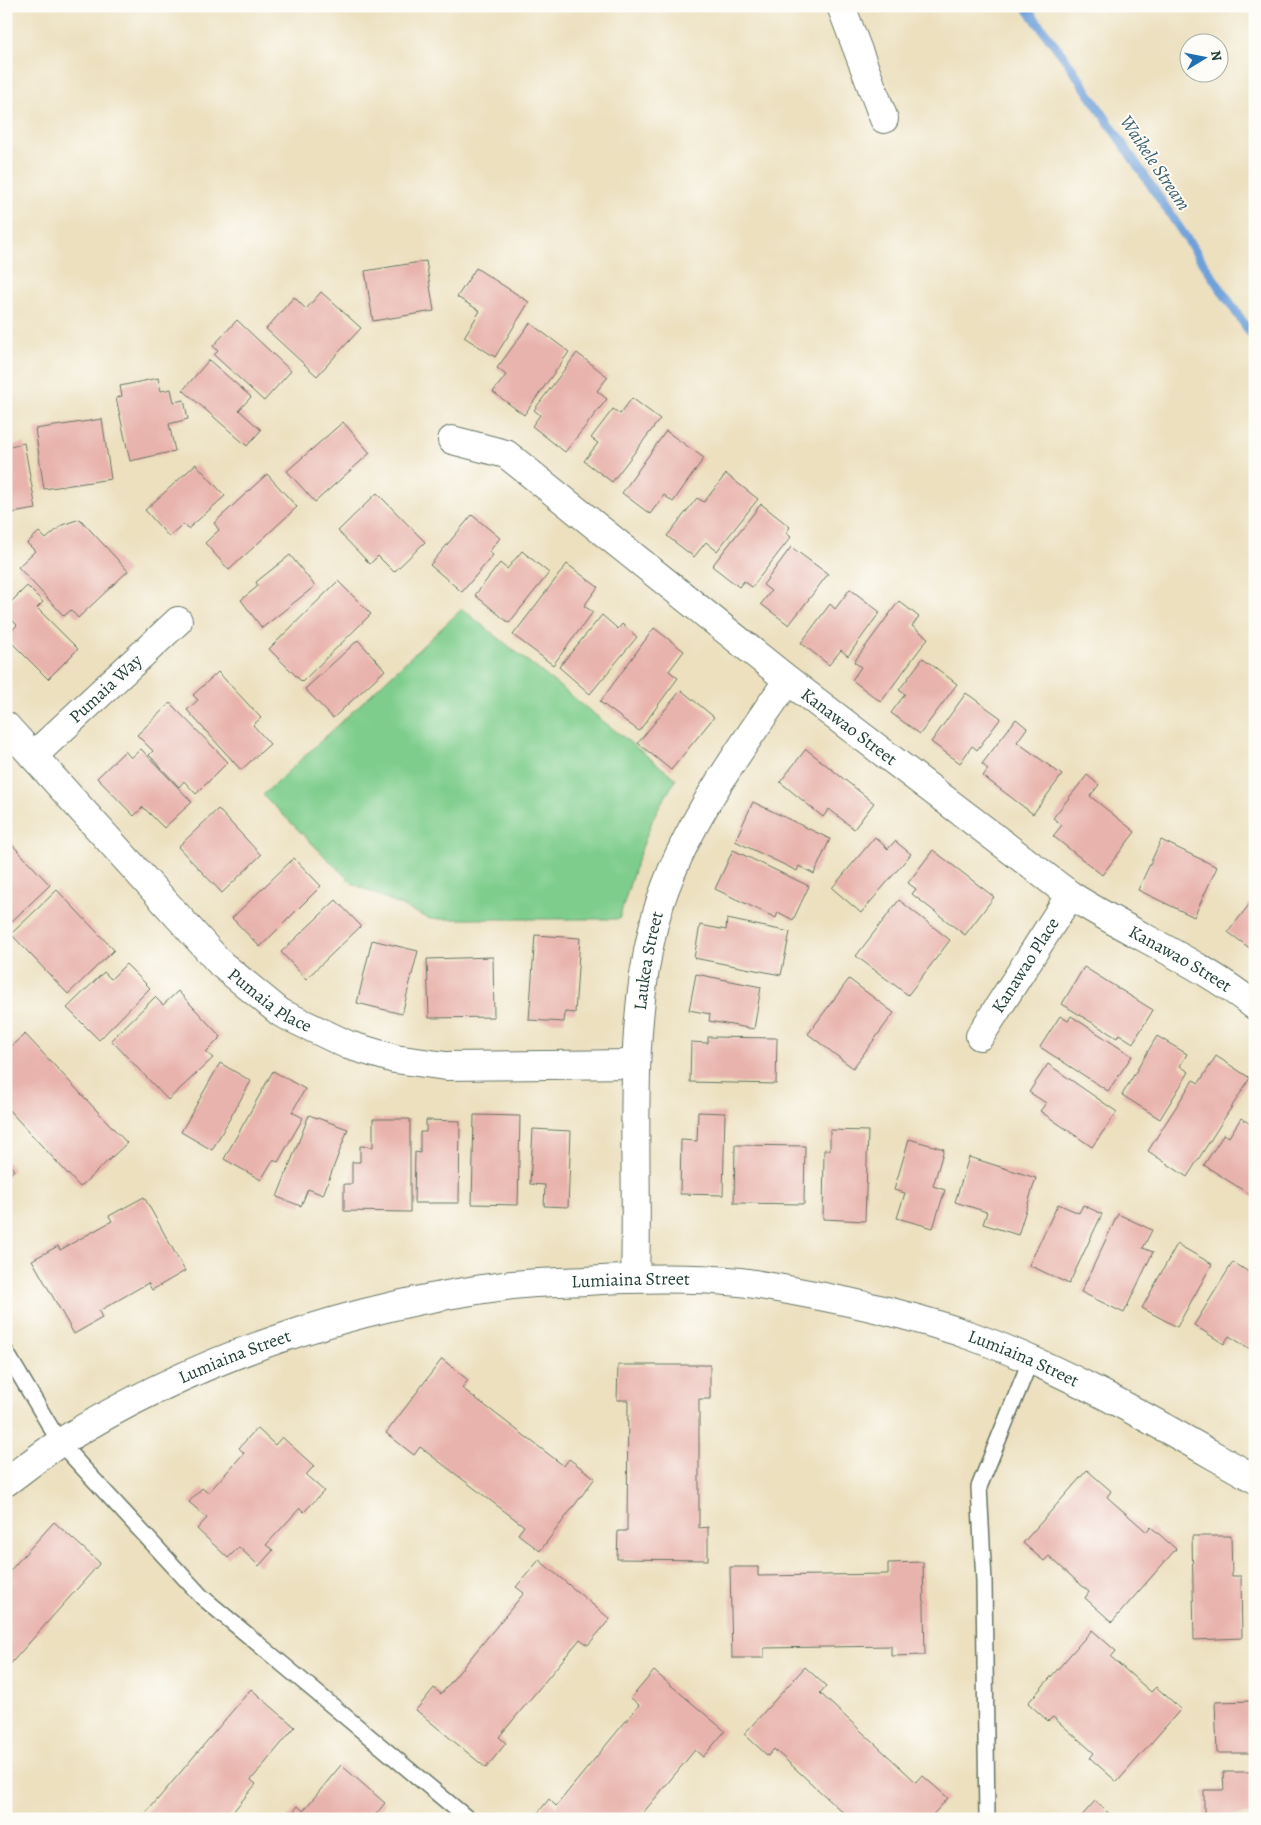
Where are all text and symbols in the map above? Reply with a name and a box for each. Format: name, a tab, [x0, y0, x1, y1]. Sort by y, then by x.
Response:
north arrow	[1178, 32, 1228, 82]
text: N	[1206, 49, 1227, 63]
water label: Waikele Stream	[1113, 110, 1197, 216]
street label: Pumaia Way	[64, 648, 148, 729]
street label: Kanawao Street	[796, 682, 902, 771]
street label: Laukea Street	[628, 908, 669, 1011]
street label: Kanawao Place	[986, 913, 1065, 1018]
street label: Kanawao Street	[1125, 919, 1237, 998]
street label: Pumaia Place	[223, 962, 316, 1038]
street label: Lumiaina Street	[571, 1266, 690, 1294]
street label: Lumiaina Street	[175, 1324, 294, 1389]
street label: Lumiaina Street	[965, 1324, 1083, 1392]

